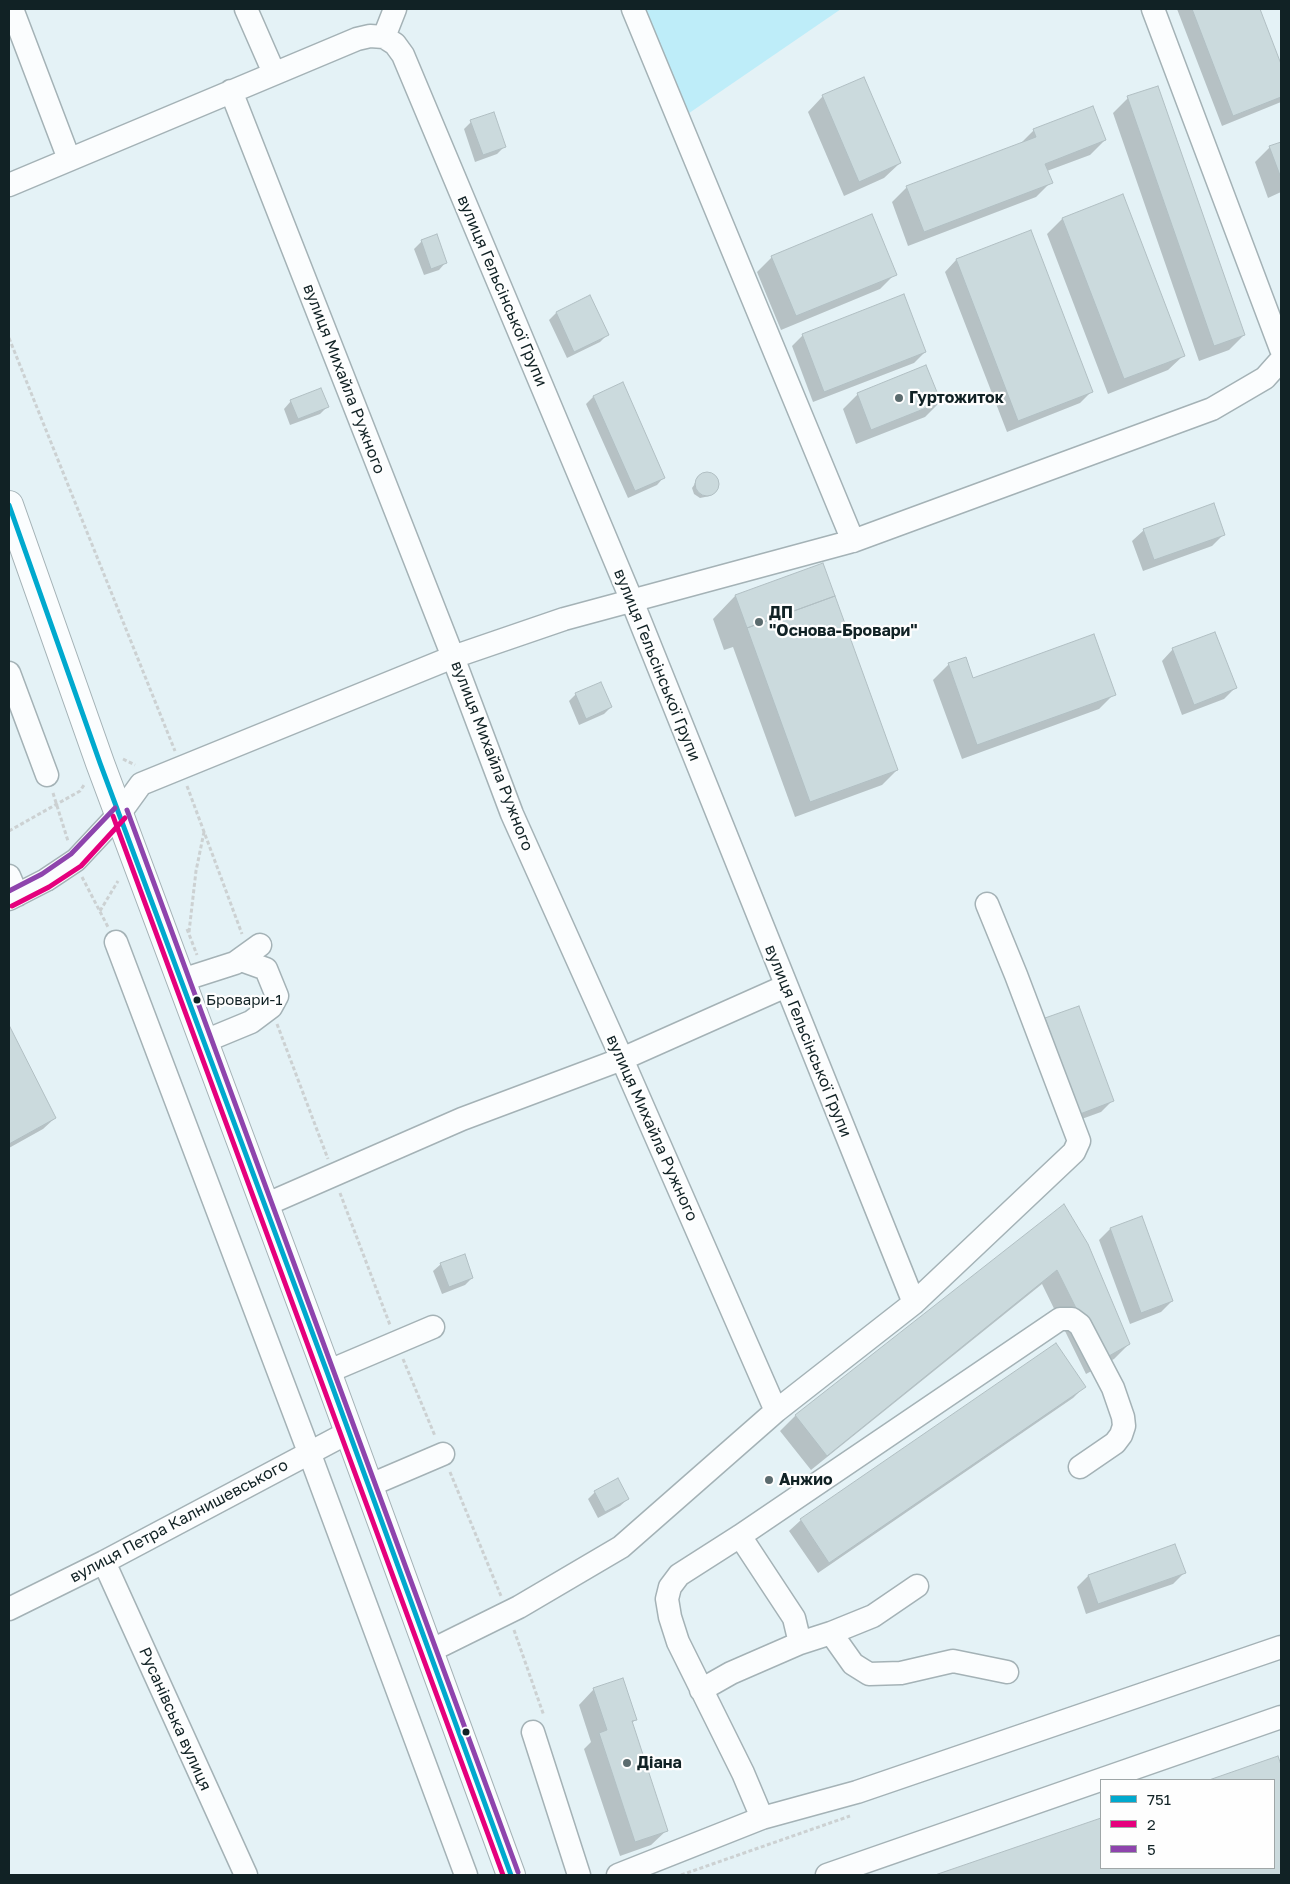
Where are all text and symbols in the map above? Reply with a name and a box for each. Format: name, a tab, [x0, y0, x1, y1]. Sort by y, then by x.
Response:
street label: вулиця Гельсінської Групи	[453, 193, 551, 389]
street label: вулиця Михайла Ружного	[299, 281, 389, 477]
place label: Гуртожиток	[909, 388, 1004, 408]
marker: Гуртожиток	[893, 392, 905, 404]
street label: вулиця Гельсінської Групи	[610, 566, 704, 764]
place label: ДП "Основа-Бровари"	[769, 603, 918, 641]
marker: ДП "Основа-Бровари"	[753, 616, 765, 628]
street label: вулиця Михайла Ружного	[447, 658, 537, 854]
street label: вулиця Гельсінської Групи	[761, 942, 855, 1140]
place label: Бровари-1	[206, 991, 282, 1009]
marker: Бровари-1	[192, 995, 202, 1005]
street label: вулиця Михайла Ружного	[602, 1032, 702, 1224]
street label: вулиця Петра Калнишевського	[67, 1455, 291, 1587]
place label: Анжио	[779, 1470, 833, 1490]
marker: Анжио	[763, 1474, 775, 1486]
street label: Русанівська вулиця	[135, 1644, 215, 1794]
unlabelled marker	[461, 1727, 471, 1737]
place label: Діана	[637, 1753, 682, 1773]
marker: Діана	[621, 1757, 633, 1769]
legend	[1100, 1779, 1275, 1869]
text: 751	[1147, 1790, 1171, 1808]
text: 2	[1147, 1815, 1156, 1833]
text: 5	[1147, 1840, 1156, 1858]

